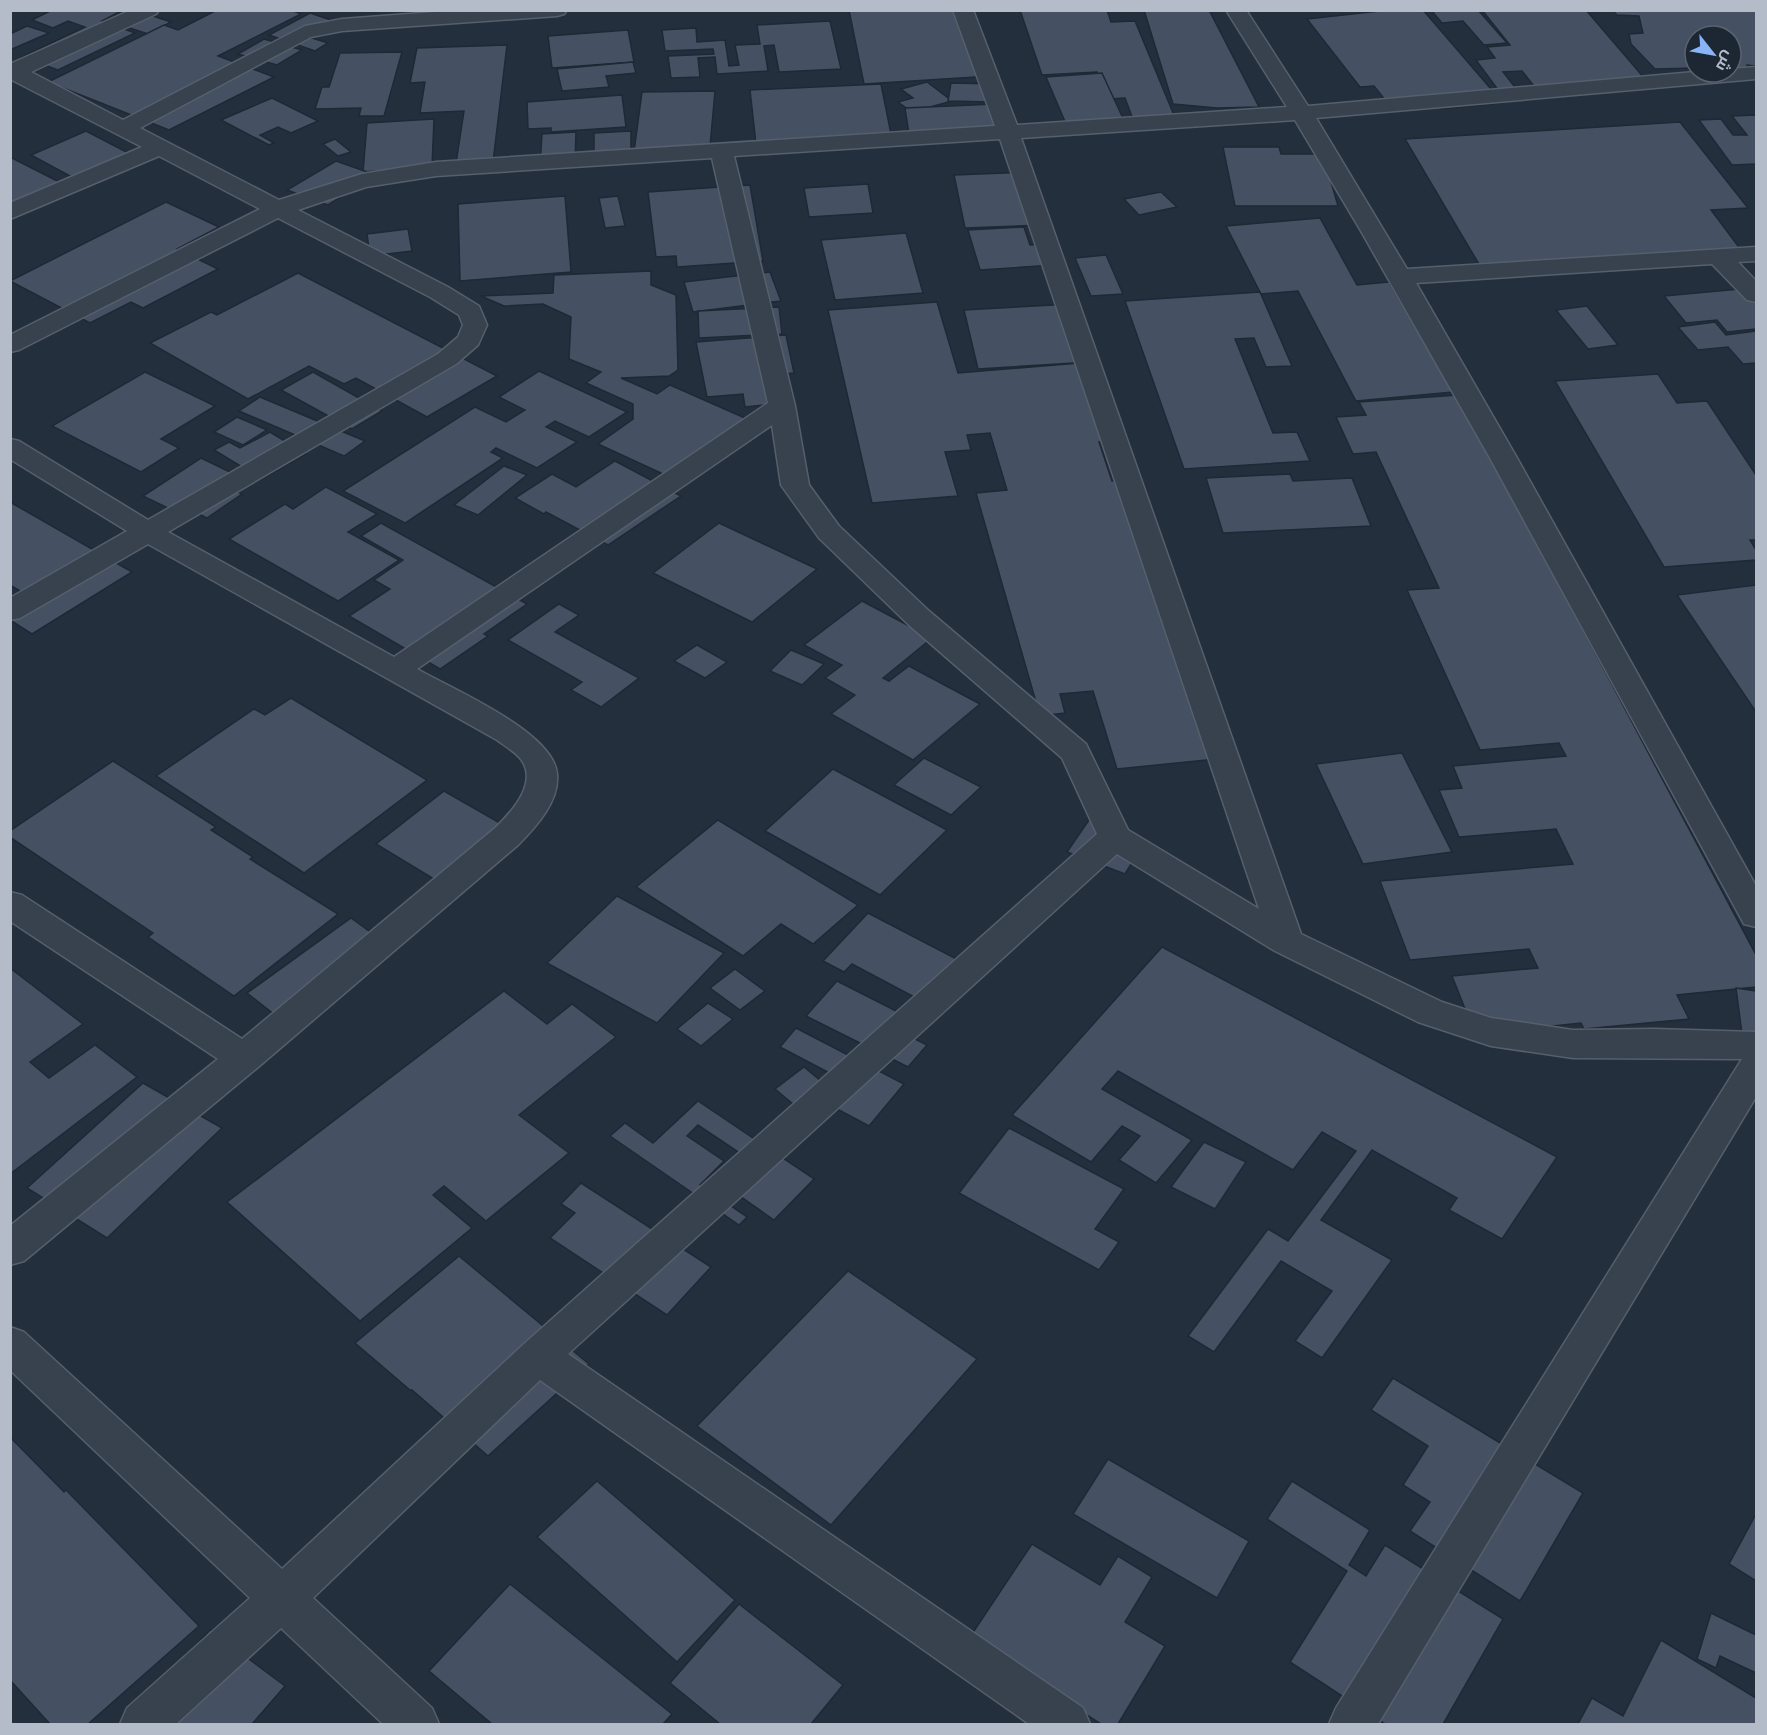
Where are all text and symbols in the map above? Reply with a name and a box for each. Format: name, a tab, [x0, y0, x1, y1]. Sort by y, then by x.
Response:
north arrow	[1683, 24, 1743, 84]
text: ش	[1712, 48, 1740, 76]

